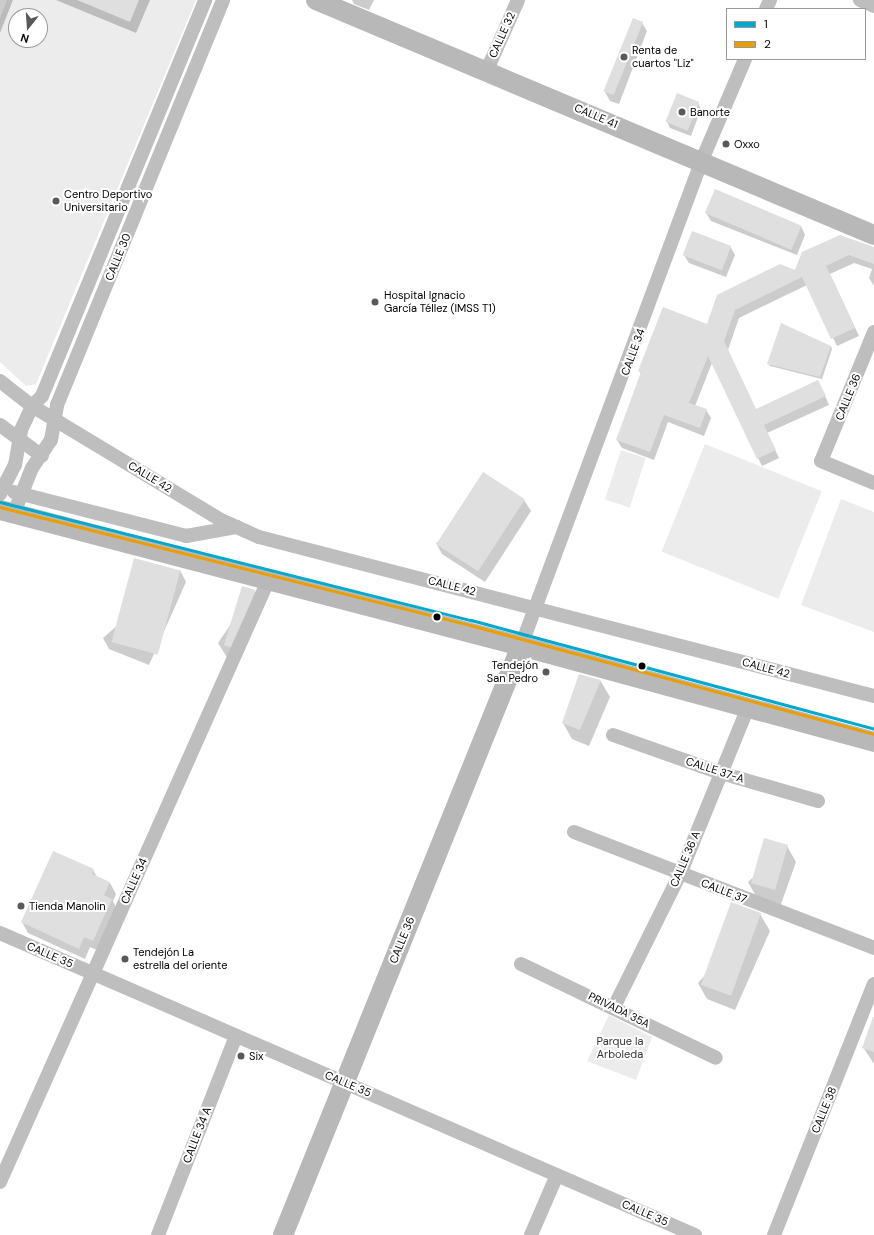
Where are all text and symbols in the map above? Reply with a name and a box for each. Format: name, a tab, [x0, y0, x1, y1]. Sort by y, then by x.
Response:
north arrow	[8, 8, 48, 48]
legend	[726, 8, 866, 60]
street label: CALLE 32	[486, 10, 518, 60]
text: 1	[764, 16, 768, 32]
text: N	[19, 31, 31, 46]
text: 2	[764, 36, 771, 52]
place label: Renta de cuartos "Liz"	[632, 44, 694, 70]
marker: Renta de cuartos "Liz"	[619, 52, 629, 62]
street label: CALLE 41	[572, 101, 620, 131]
place label: Banorte	[690, 105, 730, 119]
marker: Banorte	[677, 107, 687, 117]
place label: Oxxo	[734, 137, 760, 151]
marker: Oxxo	[721, 139, 731, 149]
place label: Centro Deportivo Universitario	[64, 188, 152, 214]
marker: Centro Deportivo Universitario	[51, 196, 61, 206]
street label: CALLE 30	[103, 231, 133, 283]
place label: Hospital Ignacio García Téllez (IMSS T1)	[384, 289, 496, 315]
marker: Hospital Ignacio García Téllez (IMSS T1)	[369, 296, 381, 308]
street label: CALLE 34	[618, 327, 648, 377]
street label: CALLE 36	[833, 372, 863, 422]
street label: CALLE 42	[126, 459, 174, 495]
street label: CALLE 42	[427, 574, 477, 598]
unlabelled marker	[432, 612, 442, 622]
street label: CALLE 42	[741, 655, 791, 681]
place label: Tendejón San Pedro	[487, 659, 538, 685]
unlabelled marker	[637, 661, 647, 671]
marker: Tendejón San Pedro	[541, 667, 551, 677]
street label: CALLE 37-A	[684, 754, 746, 786]
street label: CALLE 36 A	[667, 829, 703, 889]
street label: CALLE 34	[118, 856, 150, 906]
street label: CALLE 37	[699, 876, 749, 906]
place label: Tienda Manolin	[29, 899, 106, 913]
marker: Tienda Manolin	[16, 901, 26, 911]
street label: CALLE 36	[387, 915, 417, 965]
street label: CALLE 35	[25, 939, 75, 971]
place label: Tendejón La estrella del oriente	[133, 946, 227, 972]
marker: Tendejón La estrella del oriente	[120, 954, 130, 964]
street label: PRIVADA 35A	[586, 990, 652, 1030]
park label: Parque la Arboleda	[597, 1035, 643, 1061]
place label: Six	[249, 1049, 263, 1063]
marker: Six	[236, 1051, 246, 1061]
street label: CALLE 35	[323, 1068, 373, 1100]
street label: CALLE 38	[809, 1085, 839, 1135]
street label: CALLE 34 A	[180, 1105, 214, 1165]
street label: CALLE 35	[620, 1197, 670, 1229]

